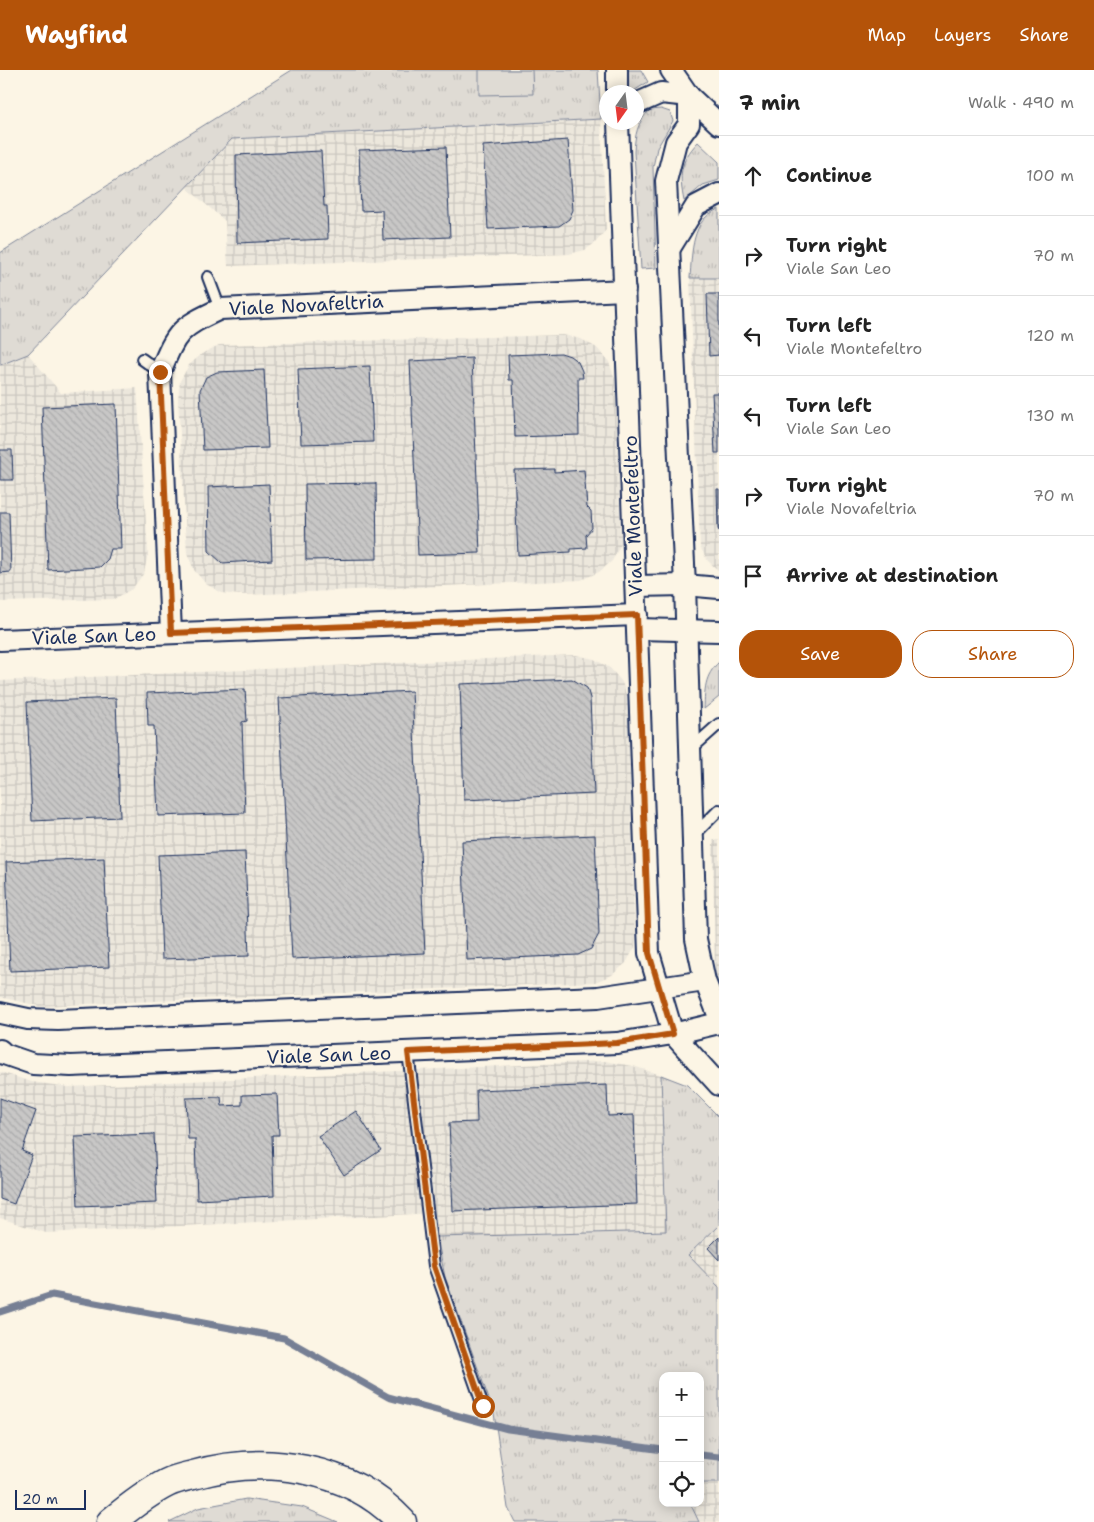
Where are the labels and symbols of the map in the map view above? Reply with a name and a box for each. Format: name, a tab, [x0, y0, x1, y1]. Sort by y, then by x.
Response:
north arrow	[599, 85, 644, 130]
street label: Viale Novafeltria	[228, 288, 384, 322]
route end	[149, 361, 172, 384]
street label: Viale Montefeltro	[618, 435, 648, 597]
street label: Viale San Leo	[31, 621, 157, 651]
street label: Viale San Leo	[266, 1040, 392, 1070]
route start	[472, 1395, 495, 1418]
scale bar	[15, 1487, 86, 1510]

